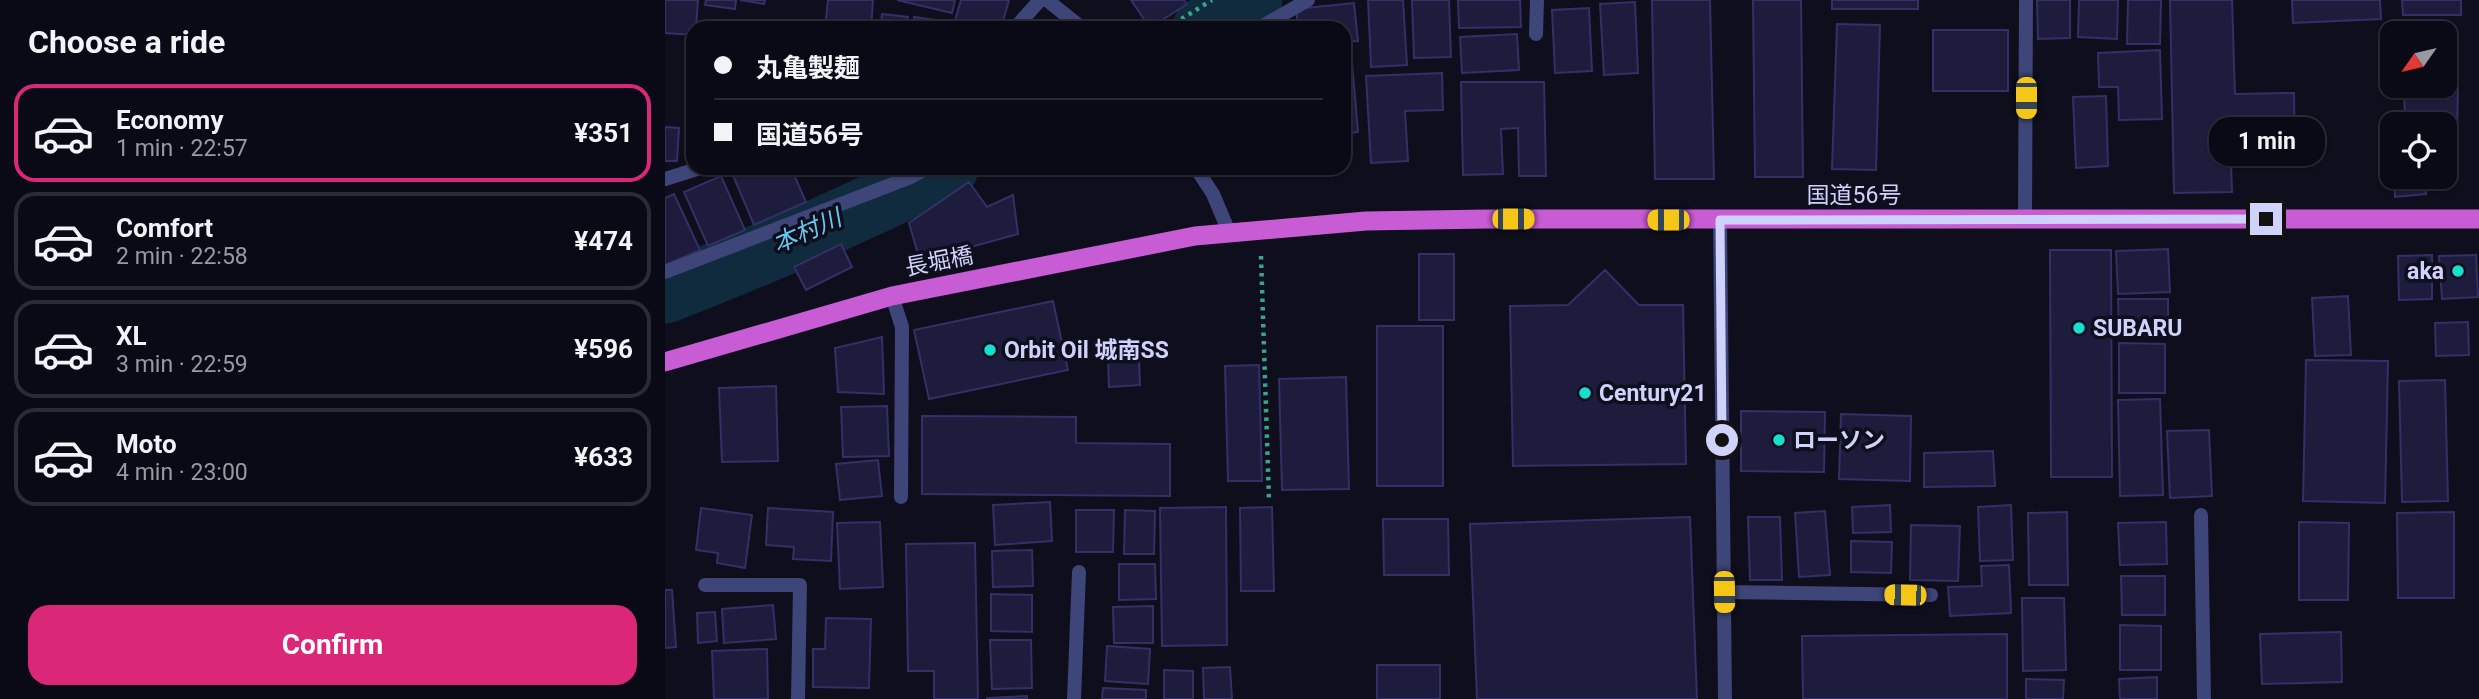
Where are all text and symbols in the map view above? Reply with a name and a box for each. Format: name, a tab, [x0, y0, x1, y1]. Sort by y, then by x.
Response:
north arrow	[2380, 21, 2457, 98]
map controls	[2380, 21, 2457, 189]
text: Choose a ride	[28, 23, 225, 61]
text: 丸亀製麺	[756, 53, 860, 83]
car	[2016, 77, 2037, 119]
icon: car	[32, 102, 95, 165]
text: Economy	[116, 105, 223, 135]
button: locate	[2380, 112, 2457, 189]
text: ¥351	[574, 118, 633, 148]
callout: 1 min	[2208, 118, 2324, 166]
text: 国道56号	[756, 120, 864, 150]
text: 1 min	[2238, 128, 2296, 155]
text: 1 min · 22:57	[116, 135, 248, 162]
street label: 国道56号	[1807, 182, 1901, 209]
water label: 本村川	[768, 202, 848, 258]
route end	[2250, 203, 2282, 235]
car	[1493, 209, 1535, 230]
icon: car	[32, 210, 95, 273]
car	[1648, 210, 1690, 231]
text: Comfort	[116, 213, 213, 243]
text: ¥474	[574, 226, 633, 256]
street label: 長堀橋	[903, 242, 976, 281]
text: 2 min · 22:58	[116, 243, 248, 270]
place label: aka	[2407, 258, 2444, 285]
marker: aka	[2450, 263, 2466, 279]
place label: SUBARU	[2093, 315, 2182, 342]
icon: car	[32, 318, 95, 381]
marker: SUBARU	[2071, 320, 2087, 336]
text: XL	[116, 321, 147, 351]
text: ¥596	[574, 334, 633, 364]
place label: Orbit Oil 城南SS	[1004, 337, 1169, 364]
marker: Orbit Oil 城南SS	[982, 342, 998, 358]
text: 3 min · 22:59	[116, 351, 248, 378]
place label: Century21	[1599, 380, 1707, 407]
marker: Century21	[1577, 385, 1593, 401]
route start	[1706, 424, 1738, 456]
icon: car	[32, 426, 95, 489]
place label: ローソン	[1793, 427, 1885, 454]
text: Moto	[116, 429, 177, 459]
marker: ローソン	[1771, 432, 1787, 448]
text: ¥633	[574, 442, 633, 472]
text: 4 min · 23:00	[116, 459, 248, 486]
car	[1714, 571, 1735, 613]
car	[1884, 584, 1927, 606]
button: Confirm	[28, 605, 637, 685]

